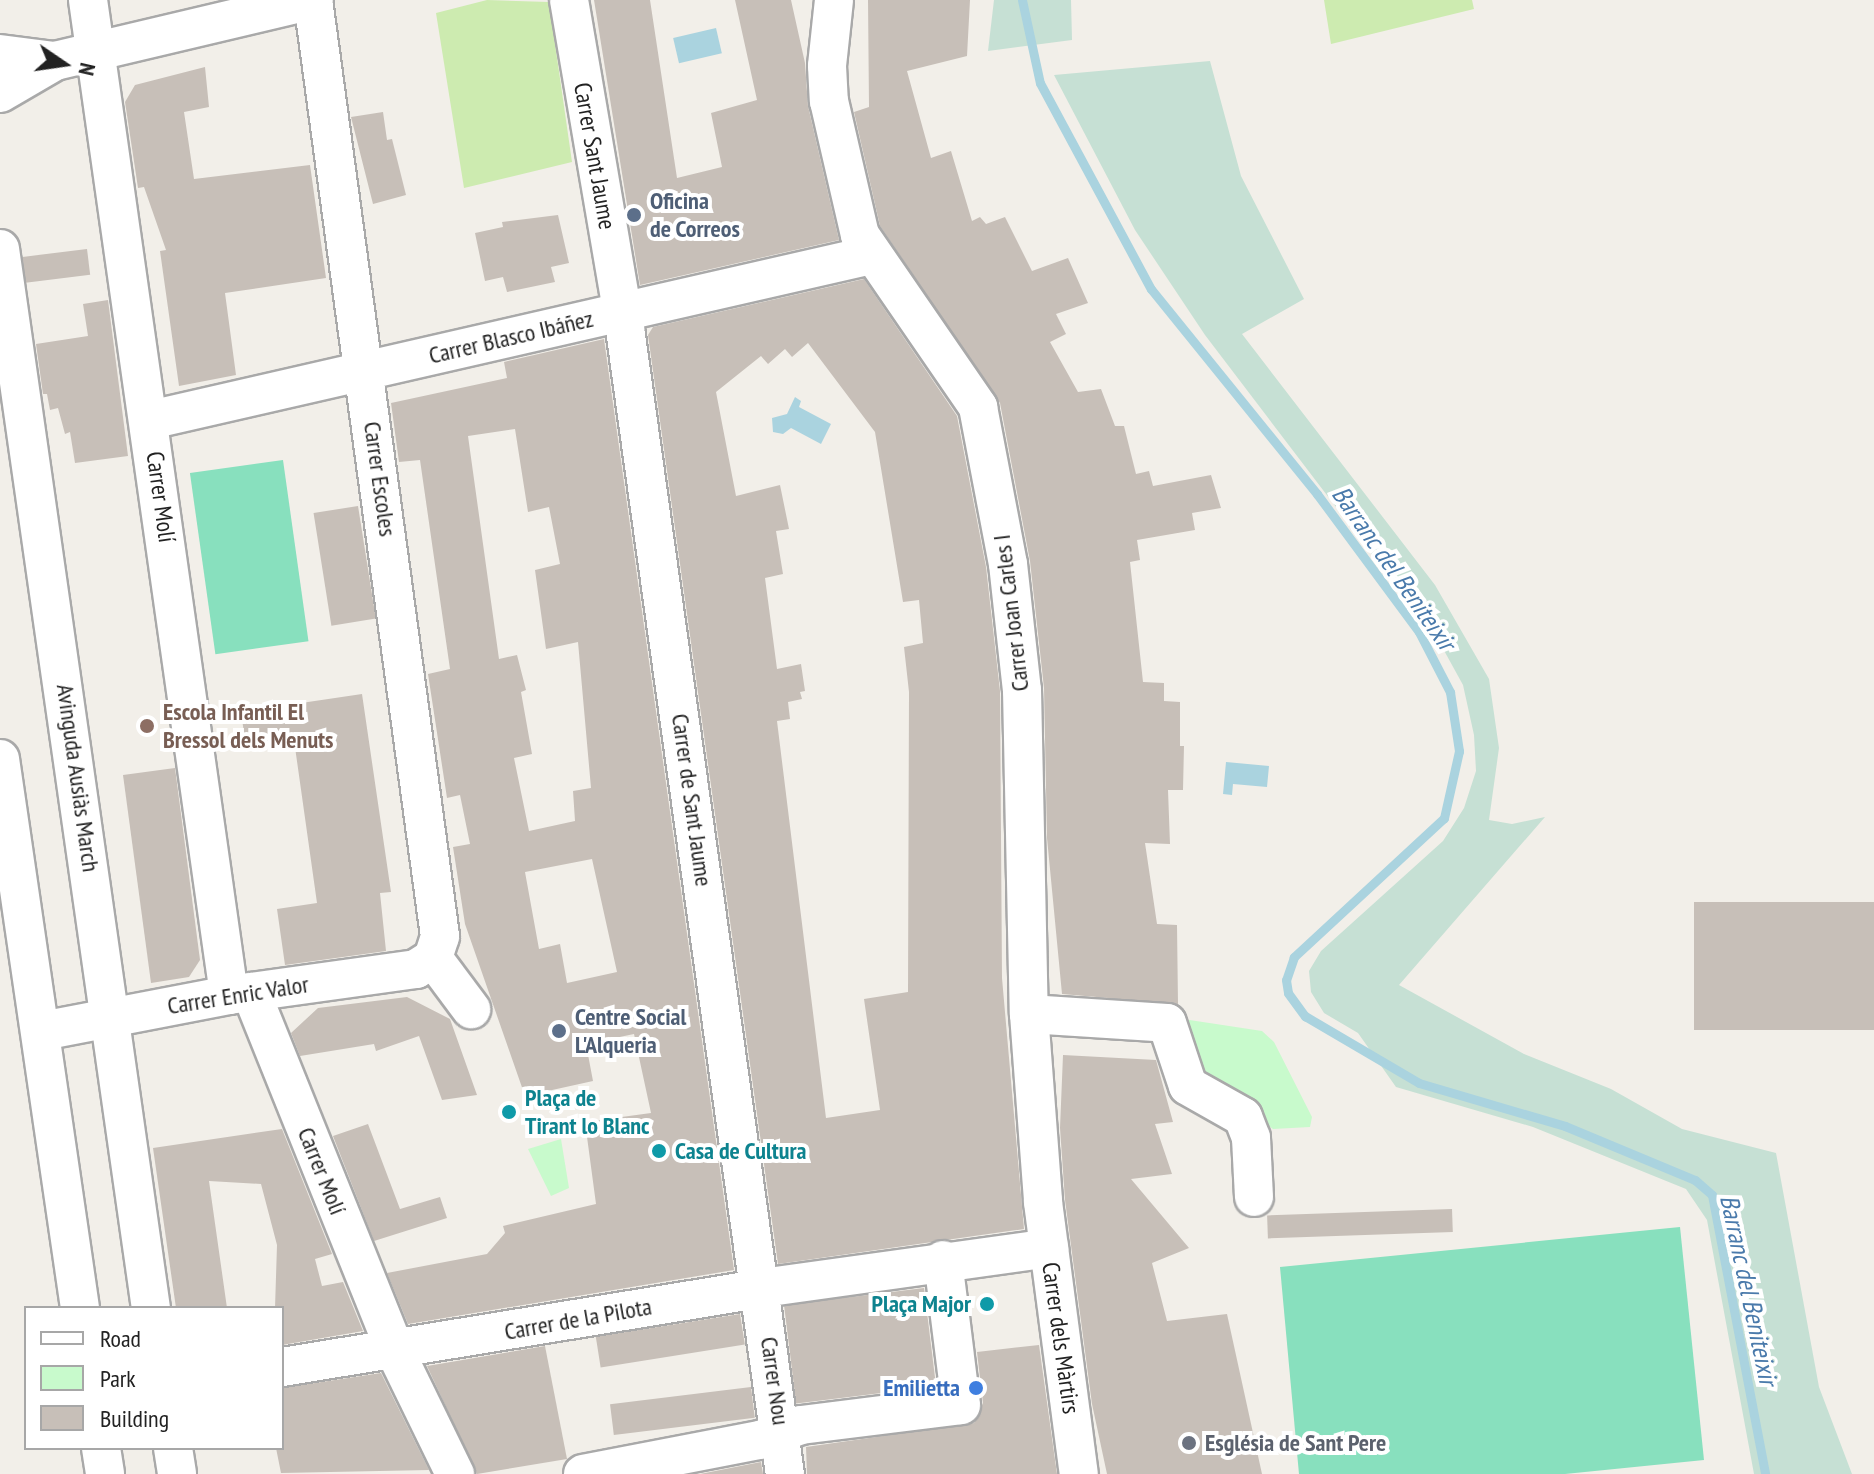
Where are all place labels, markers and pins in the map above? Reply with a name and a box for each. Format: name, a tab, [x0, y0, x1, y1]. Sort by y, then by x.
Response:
place label: Oficina de Correos	[650, 187, 740, 243]
marker: Oficina de Correos	[625, 206, 643, 224]
place label: Escola Infantil El Bressol dels Menuts	[163, 698, 333, 754]
marker: Escola Infantil El Bressol dels Menuts	[138, 717, 156, 735]
place label: Centre Social L'Alqueria	[575, 1003, 686, 1059]
marker: Centre Social L'Alqueria	[550, 1022, 568, 1040]
place label: Plaça de Tirant lo Blanc	[525, 1084, 650, 1140]
marker: Plaça de Tirant lo Blanc	[500, 1103, 518, 1121]
place label: Casa de Cultura	[675, 1137, 807, 1165]
marker: Casa de Cultura	[650, 1142, 668, 1160]
place label: Plaça Major	[872, 1290, 971, 1318]
marker: Plaça Major	[978, 1295, 996, 1313]
place label: Emilietta	[883, 1374, 960, 1402]
marker: Emilietta	[967, 1379, 985, 1397]
place label: Església de Sant Pere	[1205, 1429, 1386, 1457]
marker: Església de Sant Pere	[1180, 1434, 1198, 1452]

